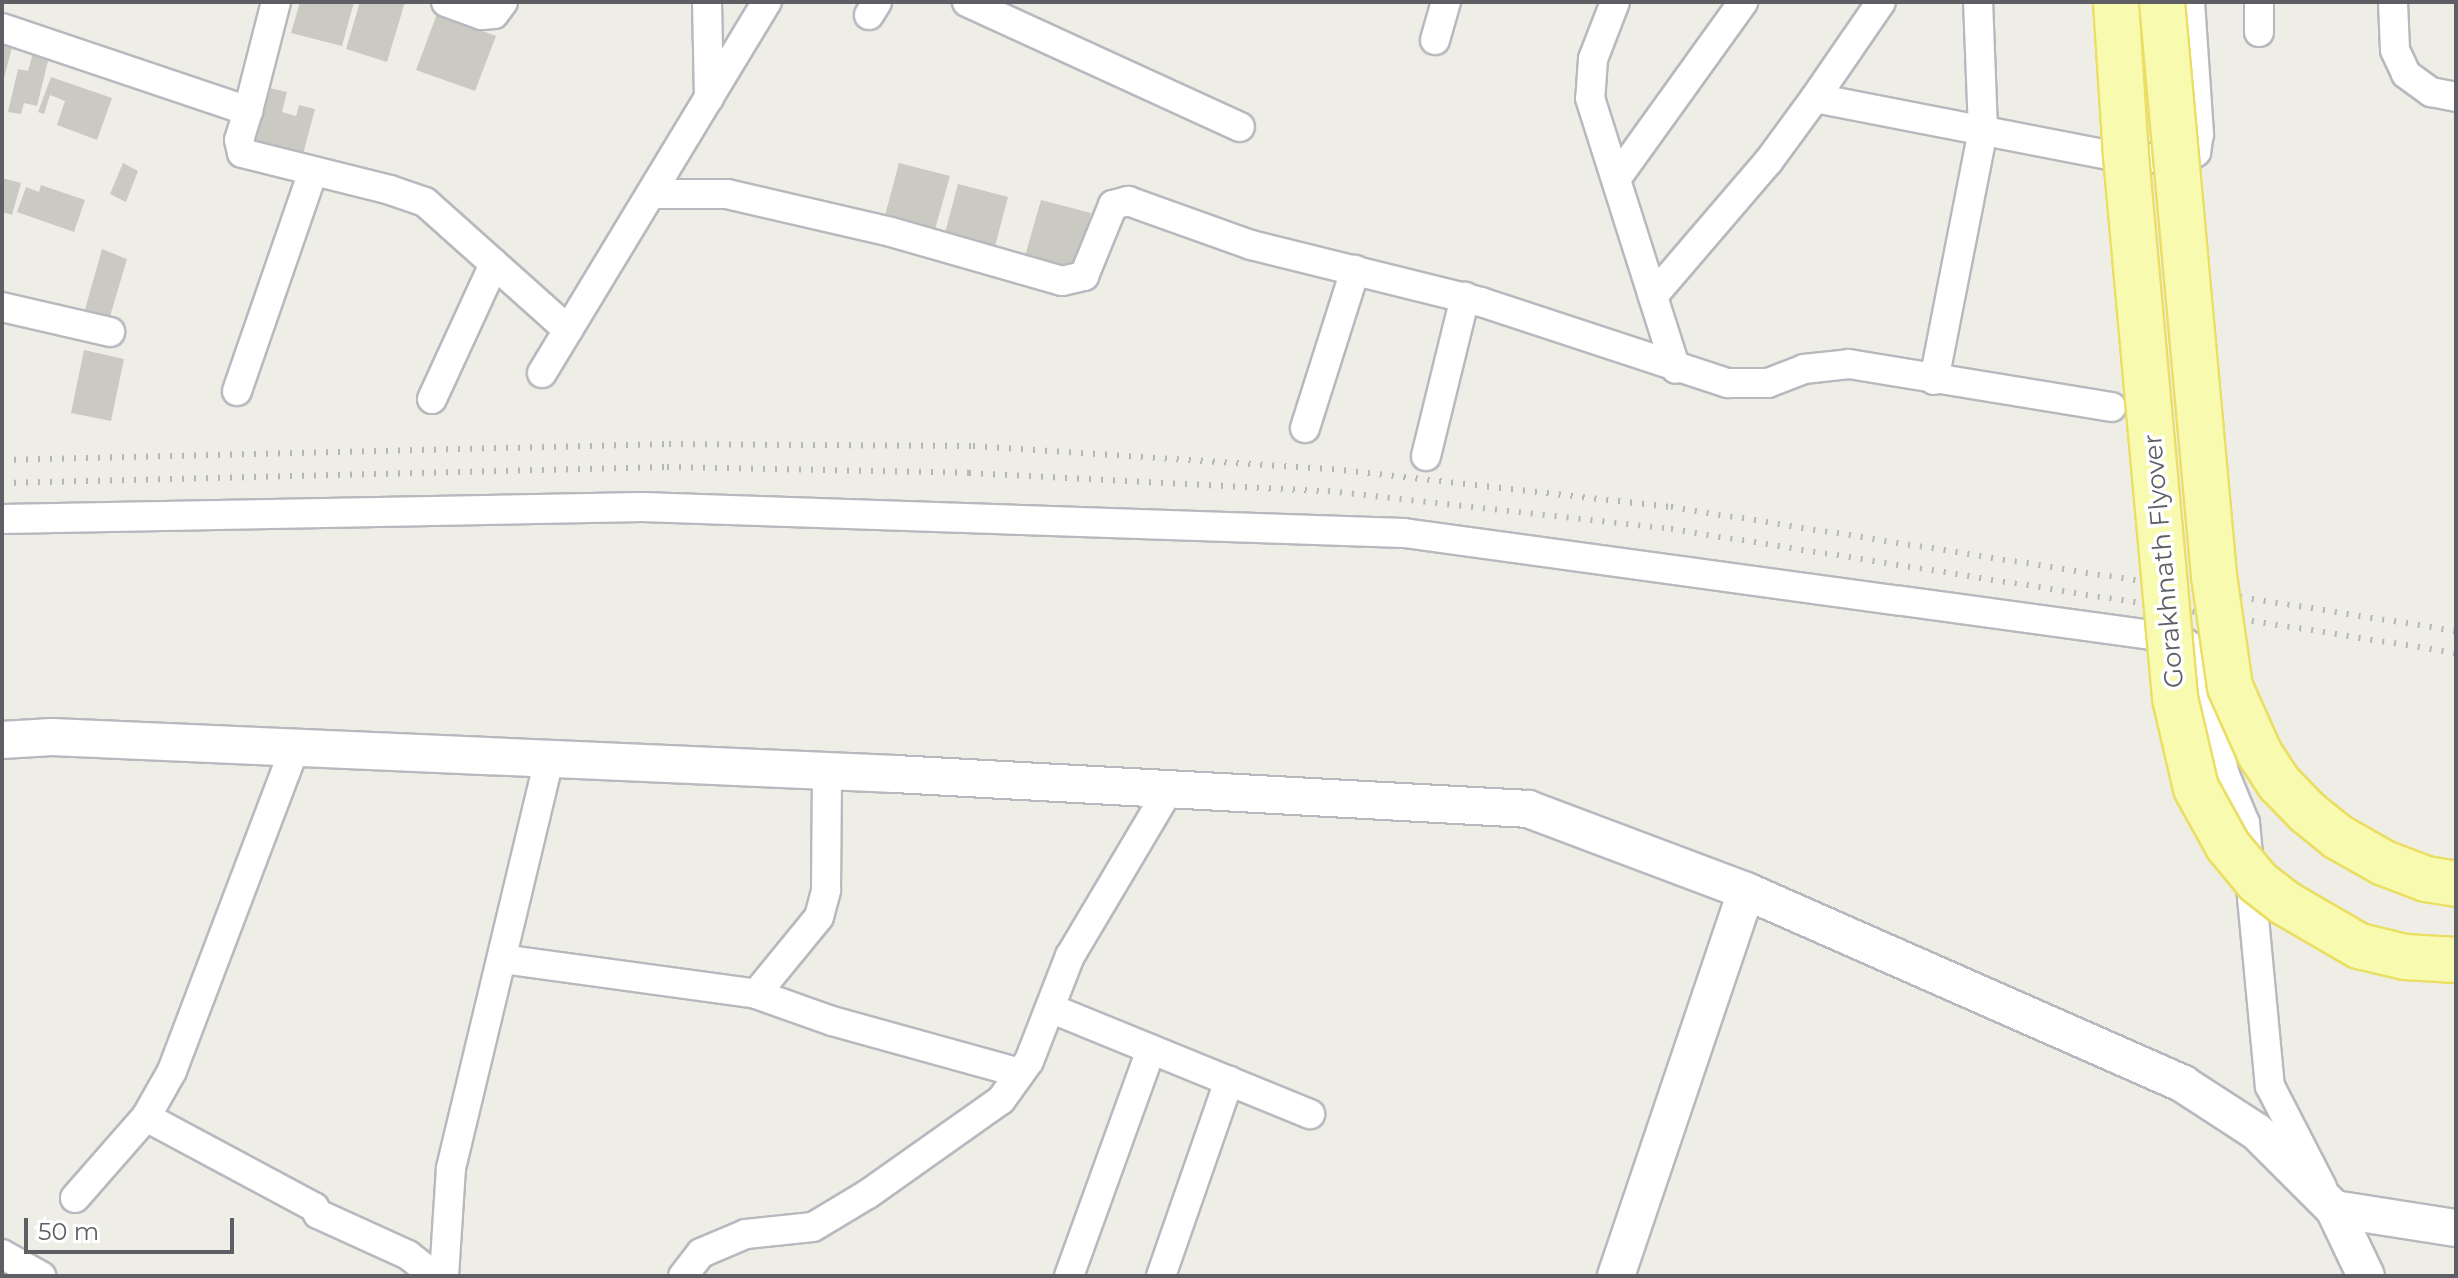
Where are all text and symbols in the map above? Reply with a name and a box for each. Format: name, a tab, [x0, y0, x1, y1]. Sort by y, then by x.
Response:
street label: Gorakhnath Flyover	[2137, 433, 2191, 689]
scale bar	[28, 1202, 238, 1252]
text: 50 m	[38, 1217, 99, 1246]

